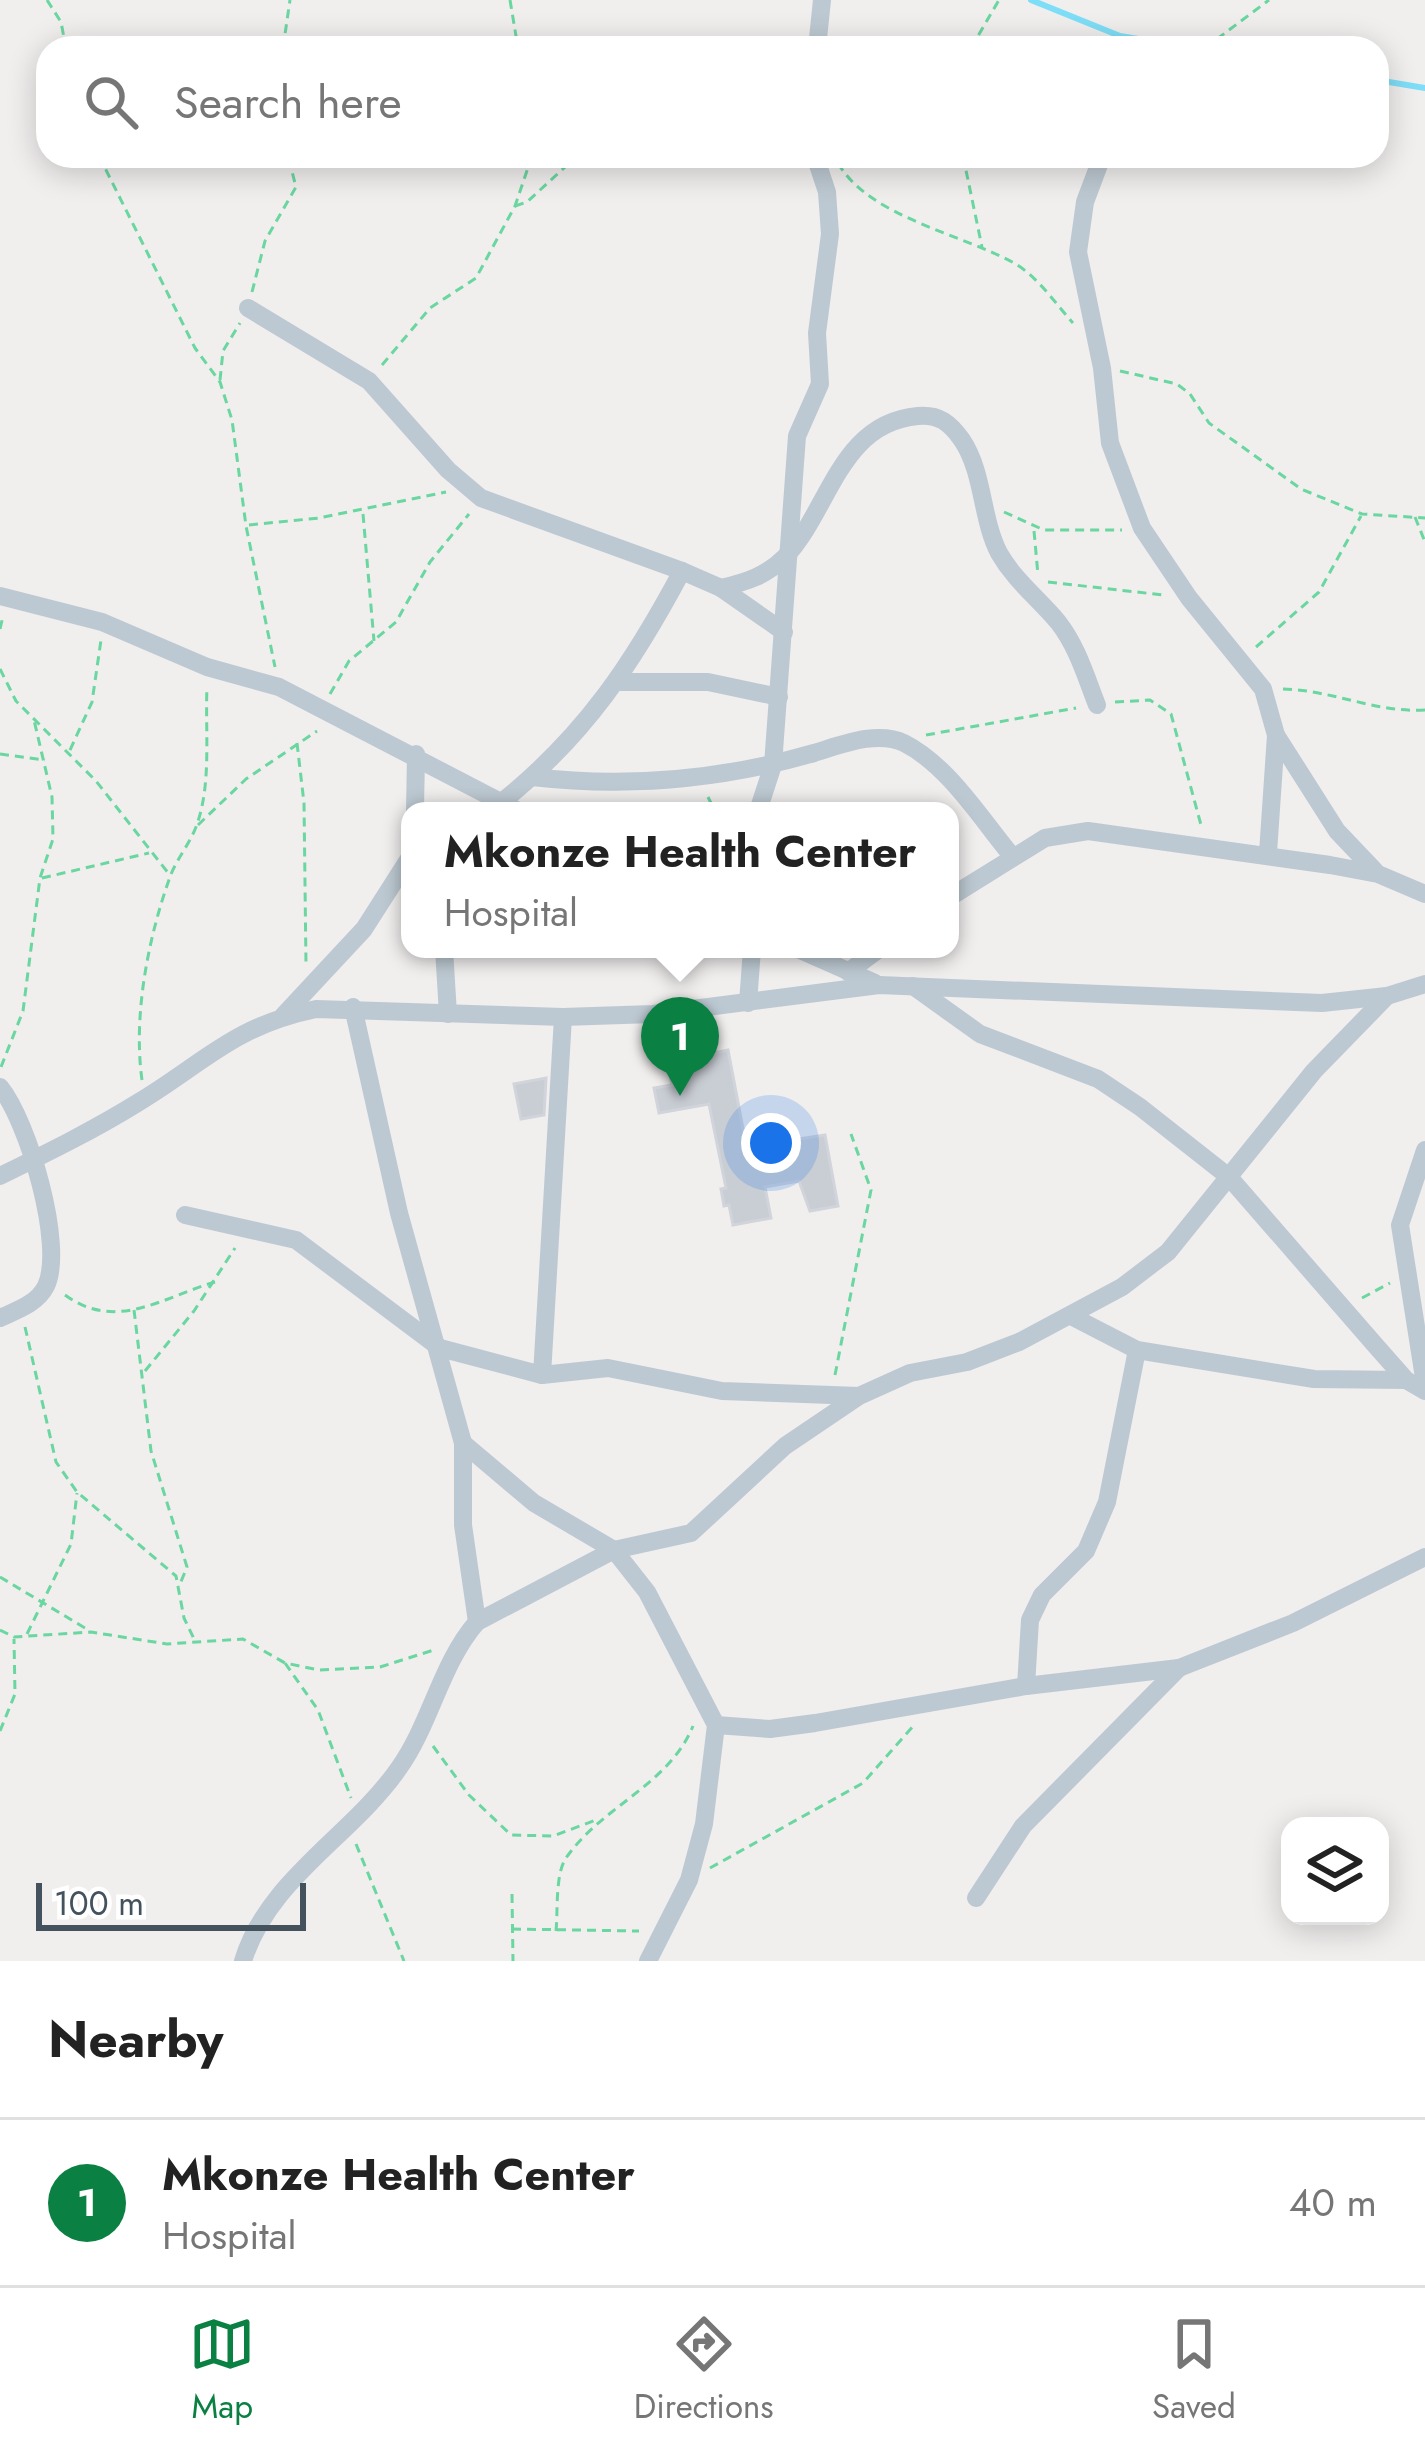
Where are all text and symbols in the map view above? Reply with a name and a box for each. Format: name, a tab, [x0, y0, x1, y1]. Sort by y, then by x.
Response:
search box	[36, 36, 1389, 168]
icon: search	[78, 69, 144, 135]
text: Search here	[174, 70, 402, 135]
popup	[401, 802, 959, 958]
text: Mkonze Health Center	[444, 819, 916, 884]
text: Hospital	[444, 884, 578, 941]
pin: 1	[641, 997, 719, 1096]
your location	[741, 1113, 801, 1173]
map controls	[1281, 1817, 1389, 1925]
button: layers	[1281, 1817, 1389, 1925]
scale bar	[36, 1877, 306, 1930]
text: 100 m	[54, 1880, 144, 1927]
text: Nearby	[48, 2002, 223, 2076]
text: Mkonze Health Center	[162, 2142, 635, 2207]
text: 1	[77, 2174, 97, 2231]
text: 40 m	[1289, 2174, 1377, 2231]
text: Hospital	[162, 2207, 296, 2264]
tab: Map	[189, 2311, 255, 2430]
tab: Directions	[634, 2311, 774, 2430]
tab: Saved	[1152, 2311, 1236, 2430]

